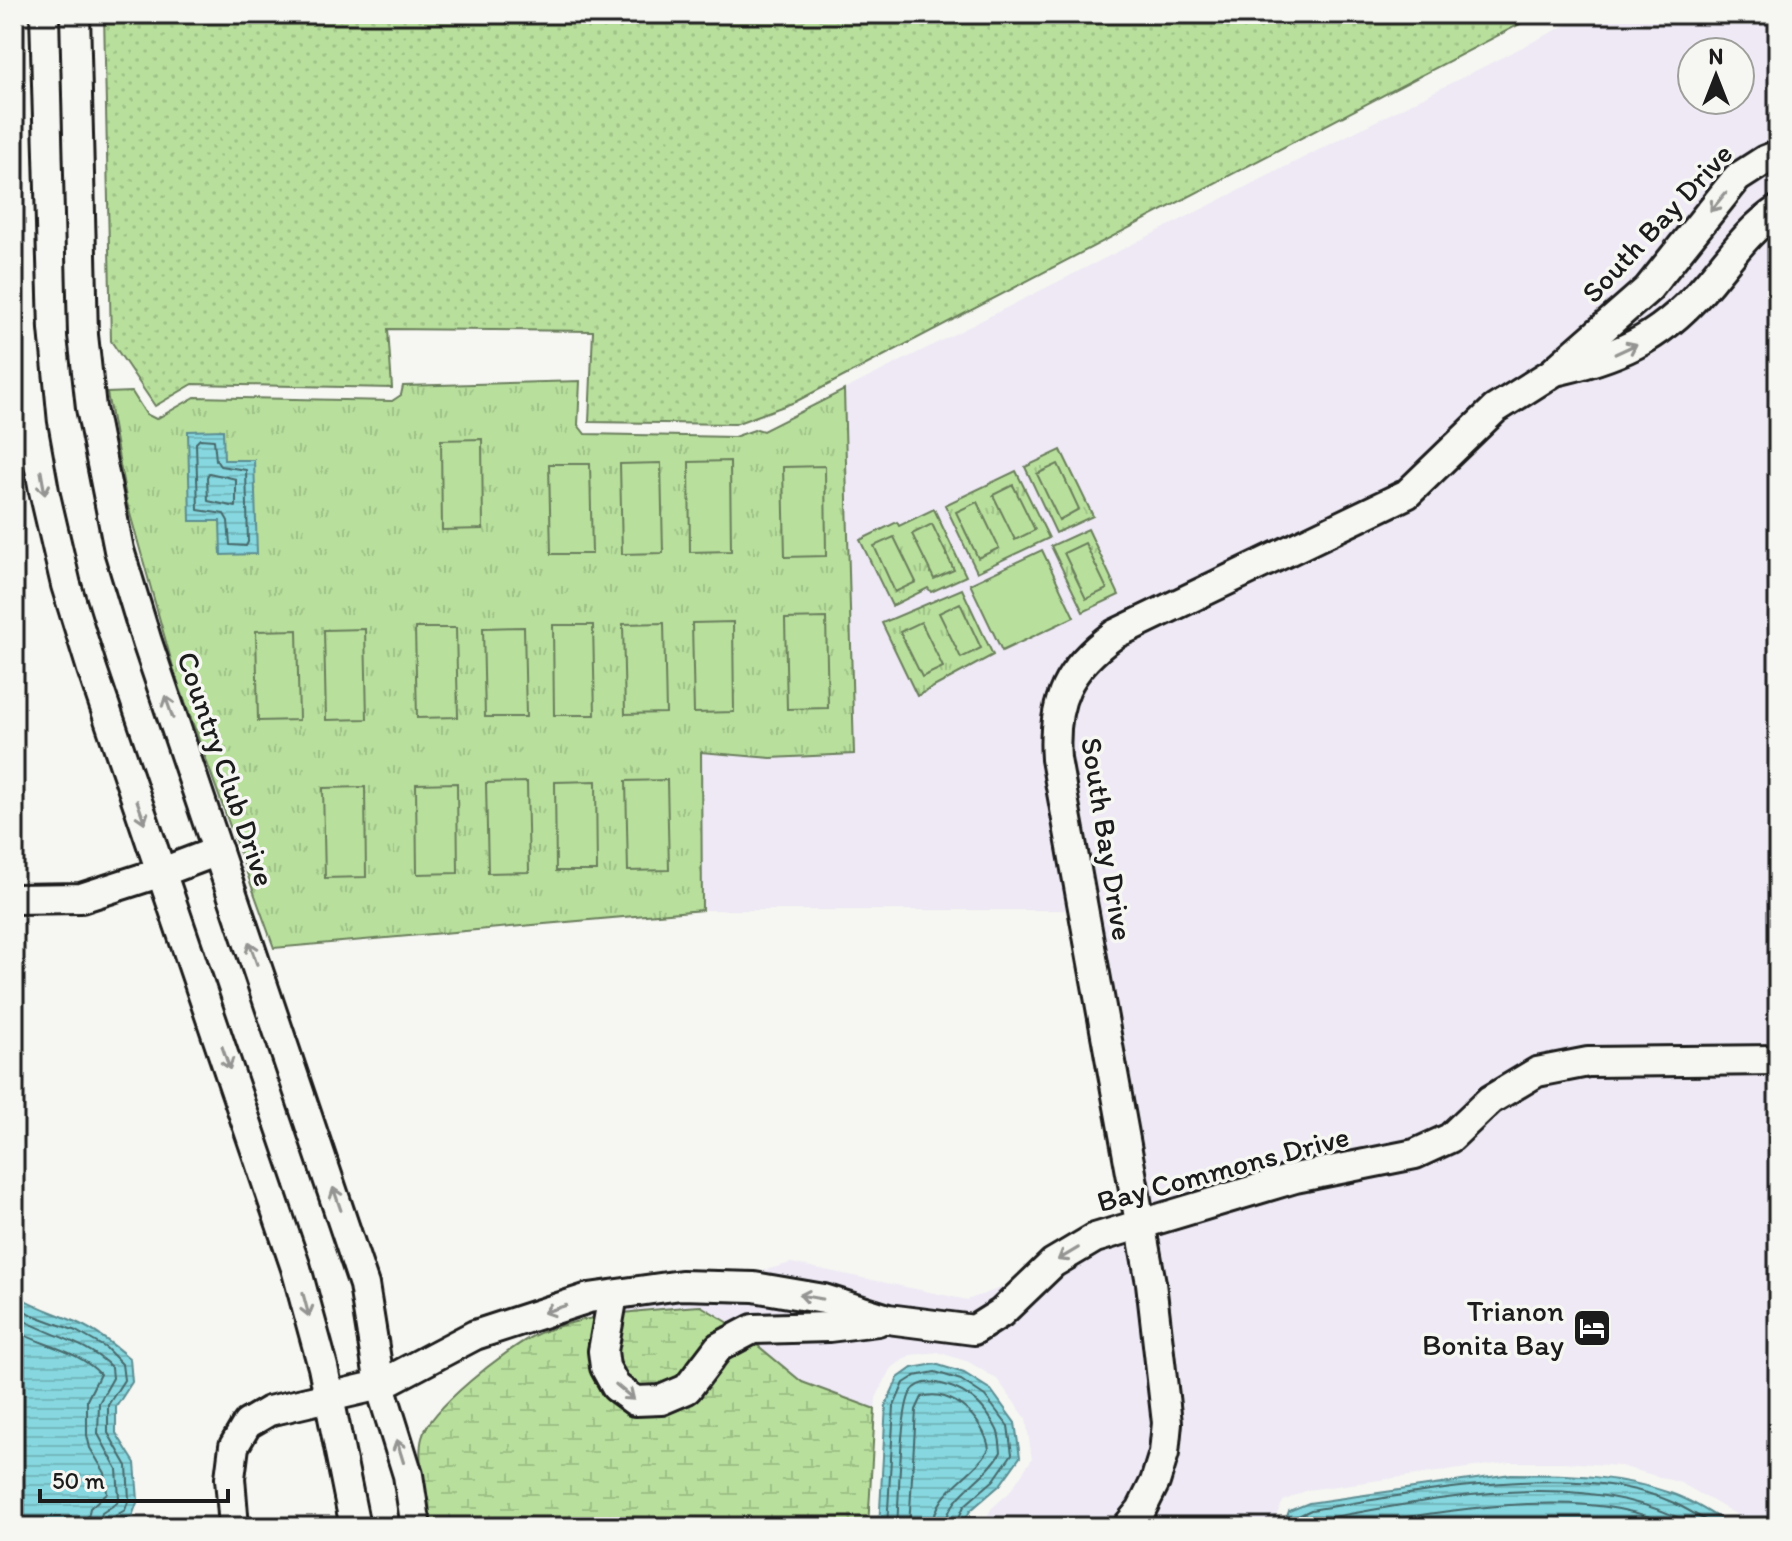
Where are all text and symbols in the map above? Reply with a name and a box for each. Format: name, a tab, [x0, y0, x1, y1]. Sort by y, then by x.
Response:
north arrow	[1676, 36, 1756, 116]
text: N	[1709, 43, 1723, 70]
street label: South Bay Drive	[1573, 135, 1740, 310]
one-way arrow	[1709, 191, 1727, 211]
one-way arrow	[1613, 341, 1637, 356]
one-way arrow	[36, 469, 51, 495]
street label: Country Club Drive	[169, 647, 284, 891]
one-way arrow	[161, 695, 175, 720]
street label: South Bay Drive	[1073, 735, 1142, 943]
one-way arrow	[135, 799, 150, 824]
one-way arrow	[245, 941, 260, 966]
one-way arrow	[219, 1045, 234, 1070]
street label: Bay Commons Drive	[1093, 1117, 1353, 1220]
one-way arrow	[329, 1187, 343, 1212]
one-way arrow	[1057, 1247, 1080, 1263]
one-way arrow	[799, 1288, 824, 1303]
one-way arrow	[299, 1291, 314, 1317]
place label: Trianon Bonita Bay	[1422, 1292, 1564, 1363]
one-way arrow	[542, 1302, 567, 1317]
hotel icon: Trianon Bonita Bay	[1571, 1307, 1613, 1349]
one-way arrow	[614, 1383, 634, 1401]
one-way arrow	[392, 1438, 407, 1464]
scale bar	[40, 1453, 228, 1503]
text: 50 m	[52, 1466, 105, 1495]

